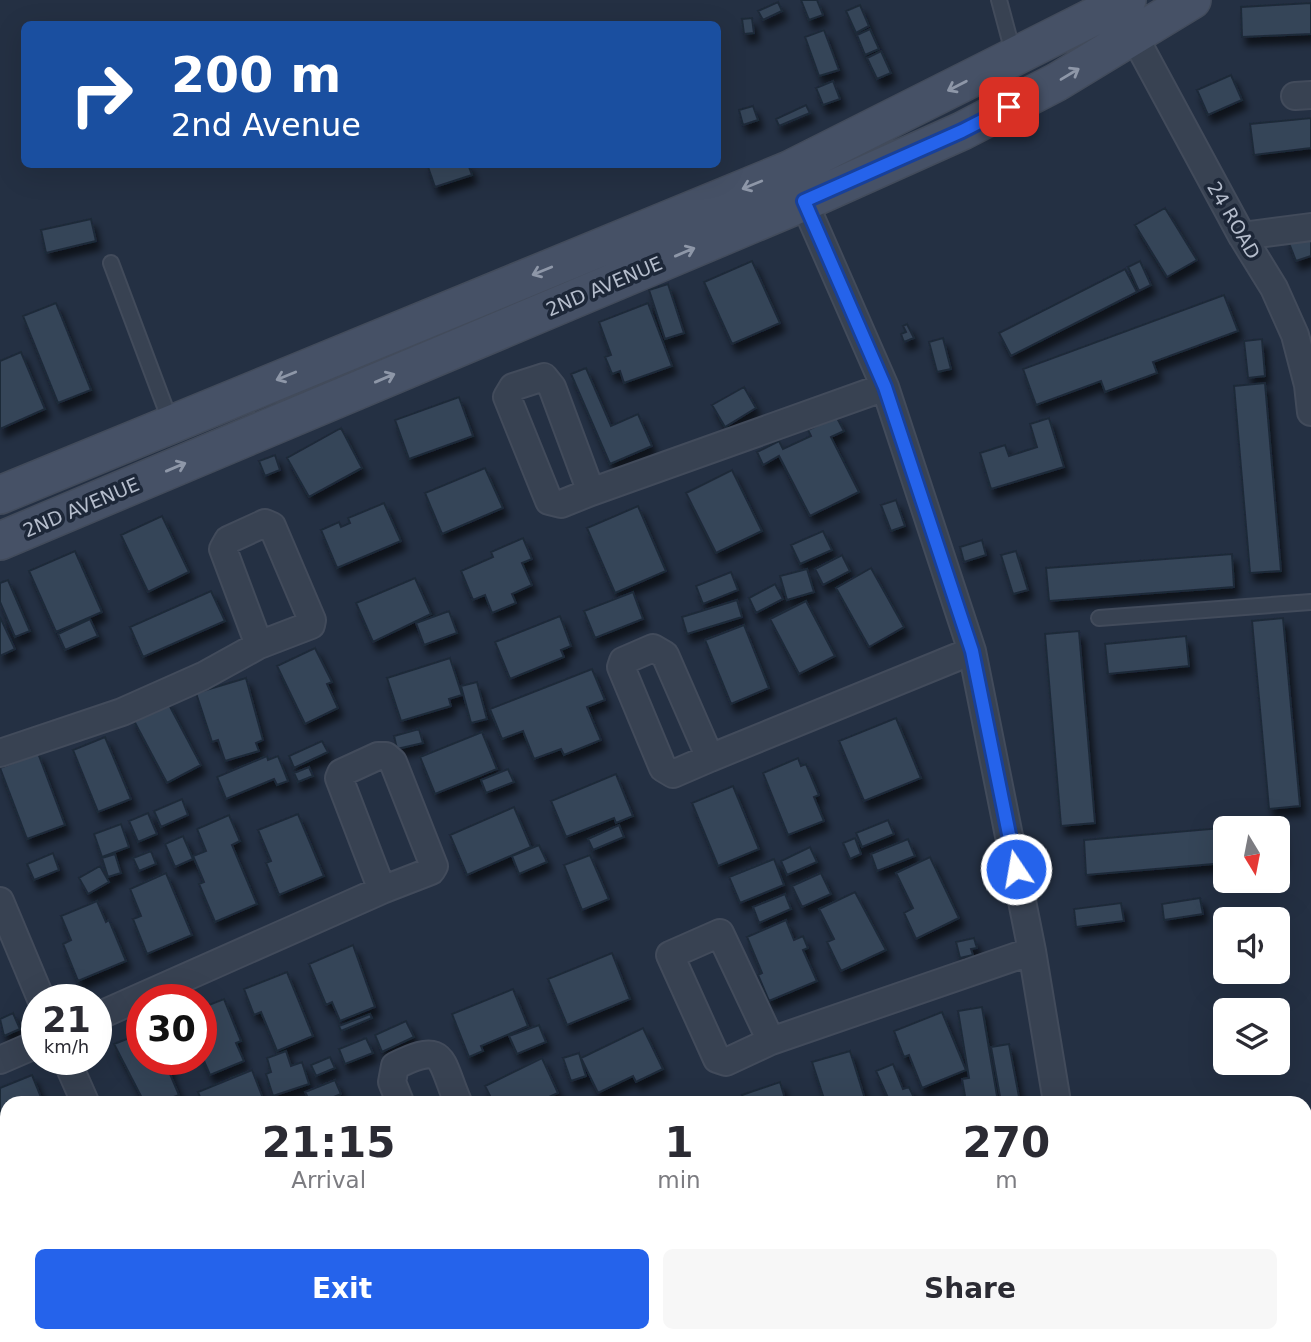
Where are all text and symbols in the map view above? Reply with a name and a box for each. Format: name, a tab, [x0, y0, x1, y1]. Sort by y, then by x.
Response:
text: 200 m	[171, 47, 341, 104]
icon: right	[56, 49, 147, 140]
one-way arrow	[1059, 67, 1079, 81]
pin	[979, 77, 1039, 137]
one-way arrow	[947, 79, 968, 93]
icon: arrive	[990, 88, 1028, 126]
text: 2nd Avenue	[171, 106, 361, 144]
street label: 24 ROAD	[1203, 177, 1265, 263]
one-way arrow	[742, 179, 763, 192]
one-way arrow	[674, 244, 695, 257]
street label: 2ND AVENUE	[543, 252, 665, 320]
one-way arrow	[531, 265, 553, 278]
one-way arrow	[275, 370, 297, 383]
one-way arrow	[374, 371, 396, 384]
one-way arrow	[164, 459, 186, 472]
street label: 2ND AVENUE	[20, 473, 142, 541]
north arrow	[1213, 816, 1290, 892]
map controls	[1213, 816, 1290, 1075]
position arrow	[979, 832, 1053, 906]
button: sound	[1213, 907, 1290, 984]
speed limit sign: 30	[126, 984, 217, 1075]
button: layers	[1213, 998, 1290, 1075]
text: 21	[42, 1000, 91, 1040]
text: km/h	[44, 1036, 89, 1057]
text: 21:15	[262, 1118, 396, 1167]
text: 1	[664, 1118, 694, 1167]
text: 270	[963, 1118, 1050, 1167]
text: Arrival	[291, 1167, 366, 1193]
text: min	[657, 1167, 701, 1193]
text: m	[995, 1167, 1018, 1193]
button: Exit	[35, 1249, 649, 1329]
button: Share	[663, 1249, 1277, 1329]

